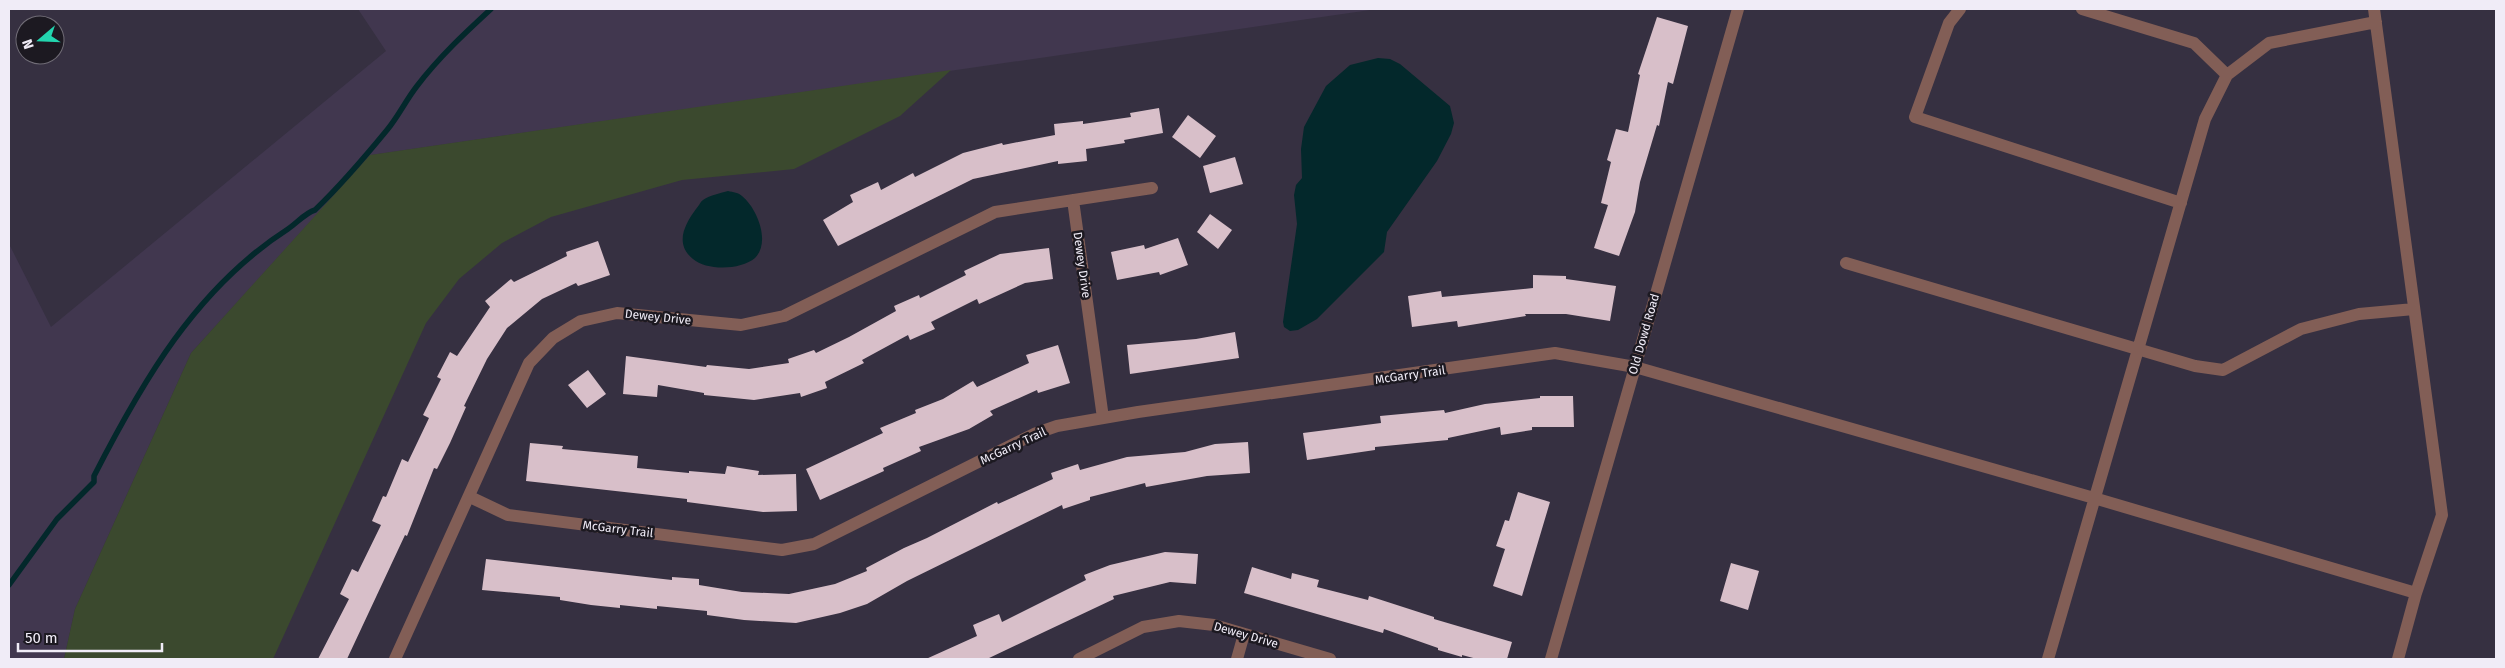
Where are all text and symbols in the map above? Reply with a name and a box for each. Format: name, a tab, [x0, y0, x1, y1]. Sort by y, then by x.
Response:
north arrow	[15, 15, 65, 65]
text: N	[19, 37, 38, 51]
street label: Dewey Drive	[1070, 231, 1094, 299]
street label: Old Dowd Road	[1626, 292, 1662, 376]
street label: Dewey Drive	[624, 307, 692, 327]
street label: McGarry Trail	[1374, 363, 1447, 387]
street label: McGarry Trail	[978, 424, 1049, 467]
street label: McGarry Trail	[582, 518, 655, 540]
street label: Dewey Drive	[1212, 619, 1280, 651]
scale bar	[18, 620, 161, 652]
text: 50 m	[25, 629, 58, 647]

